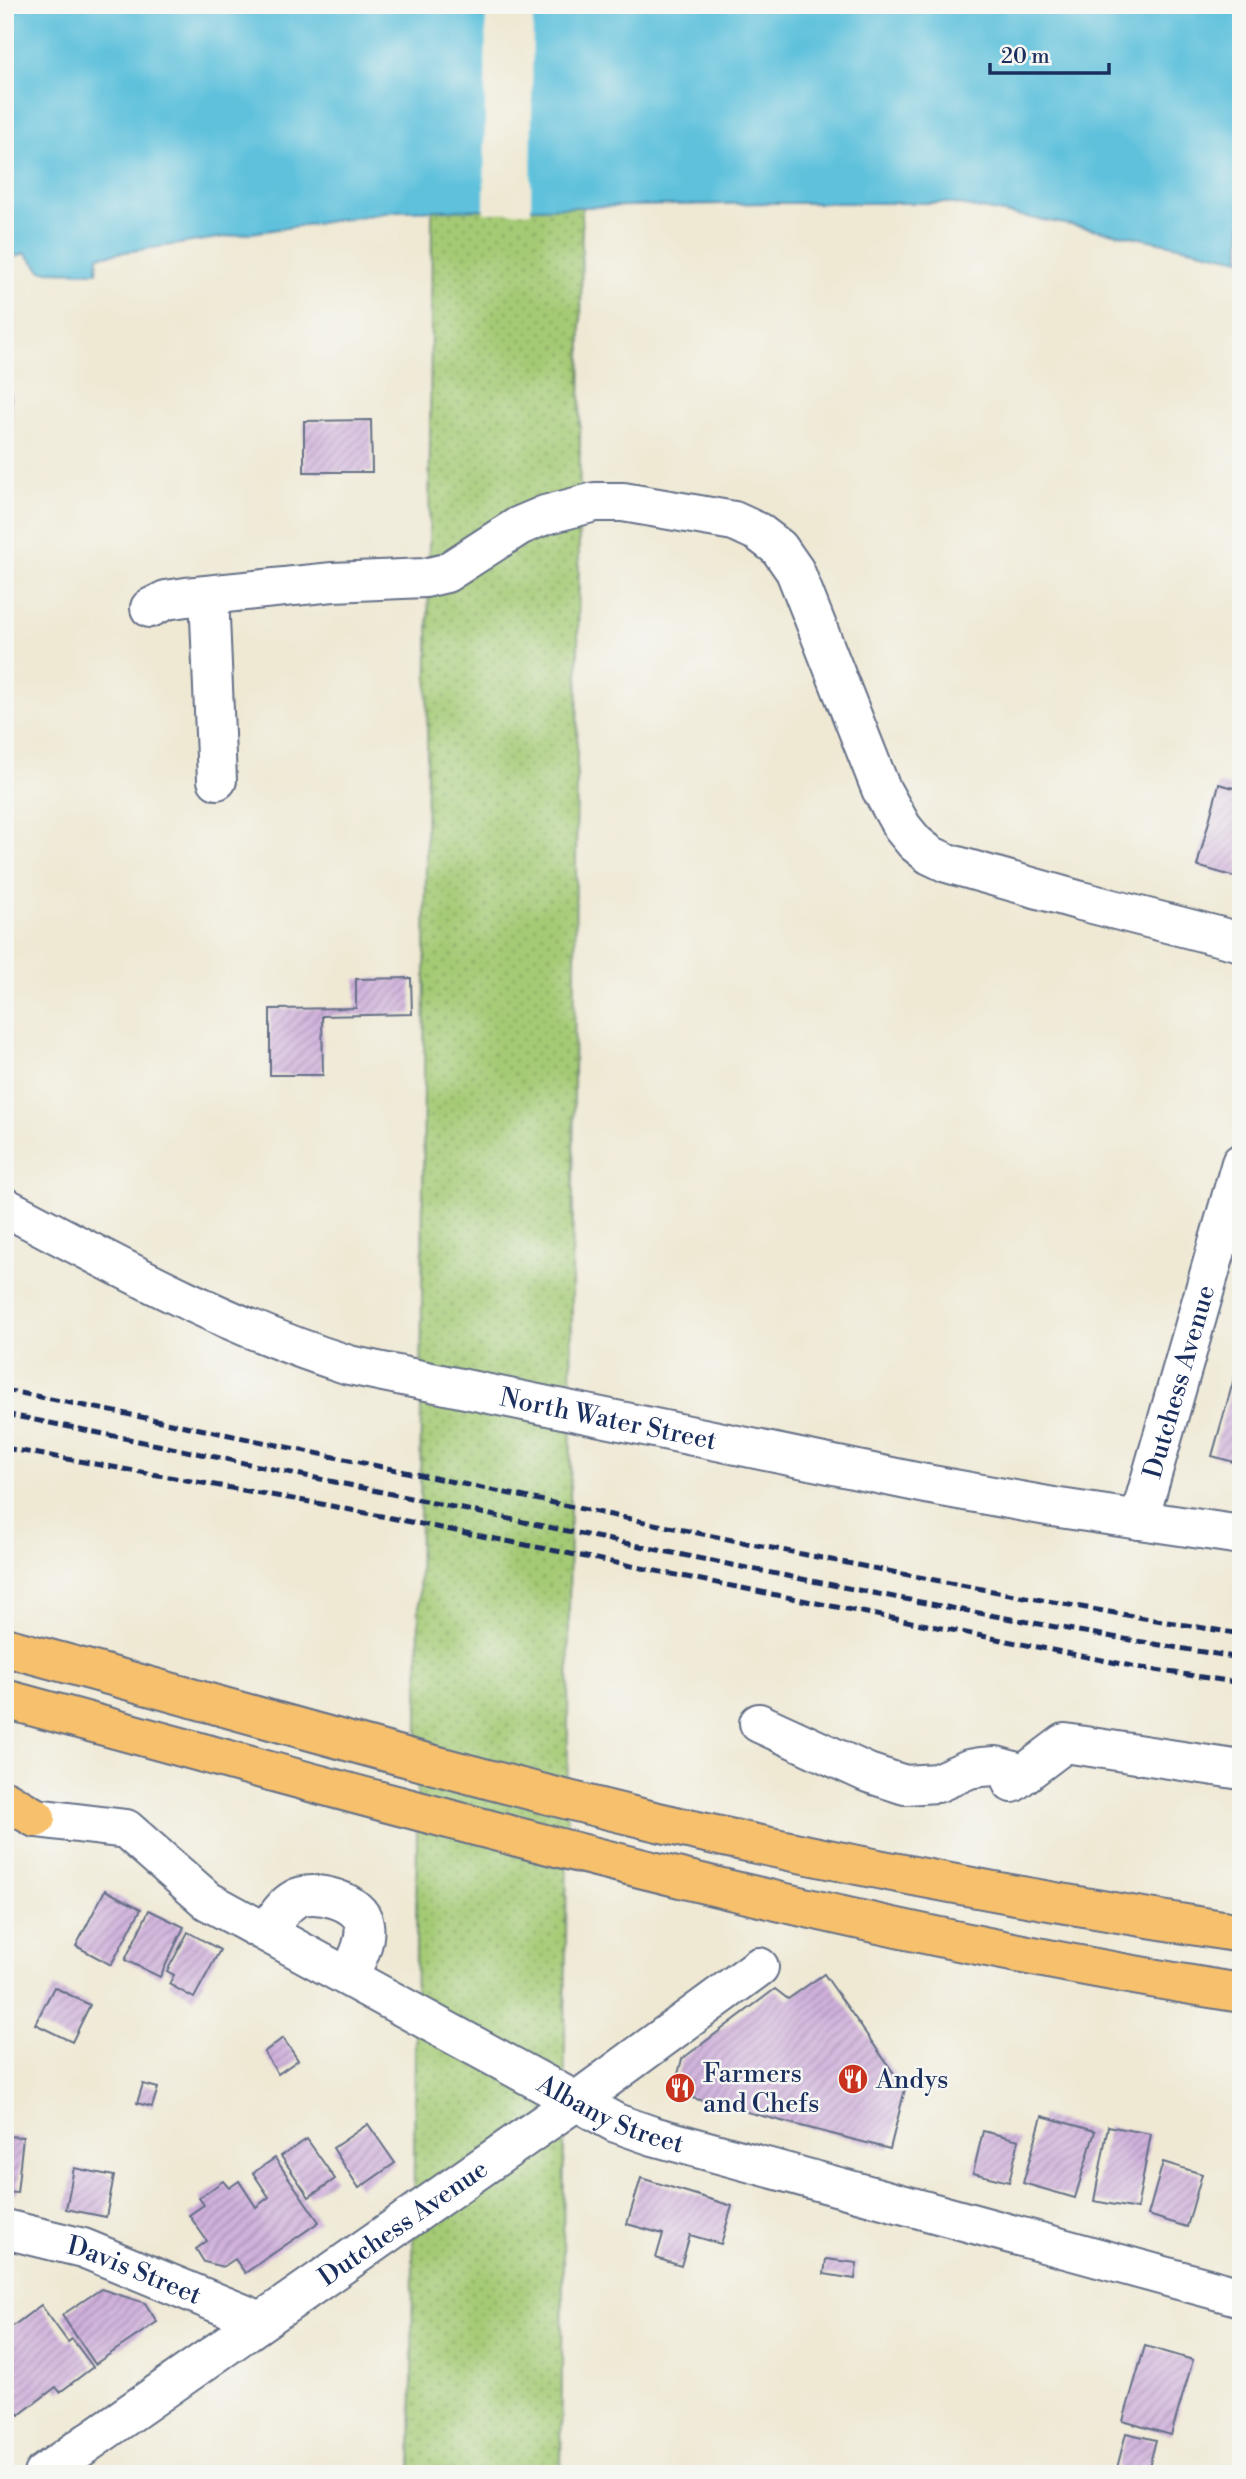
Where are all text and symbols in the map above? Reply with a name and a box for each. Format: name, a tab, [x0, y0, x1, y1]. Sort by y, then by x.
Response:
scale bar	[990, 32, 1110, 76]
text: 20 m	[1001, 44, 1050, 70]
street label: Dutchess Avenue	[1137, 1282, 1222, 1482]
street label: North Water Street	[497, 1382, 719, 1457]
place label: Farmers and Chefs	[703, 2058, 819, 2120]
restaurant icon: Andys	[836, 2062, 870, 2096]
place label: Andys	[875, 2064, 948, 2096]
street label: Albany Street	[531, 2068, 687, 2161]
restaurant icon: Farmers and Chefs	[663, 2071, 697, 2105]
street label: Dutchess Avenue	[312, 2153, 494, 2293]
street label: Davis Street	[64, 2230, 206, 2312]

